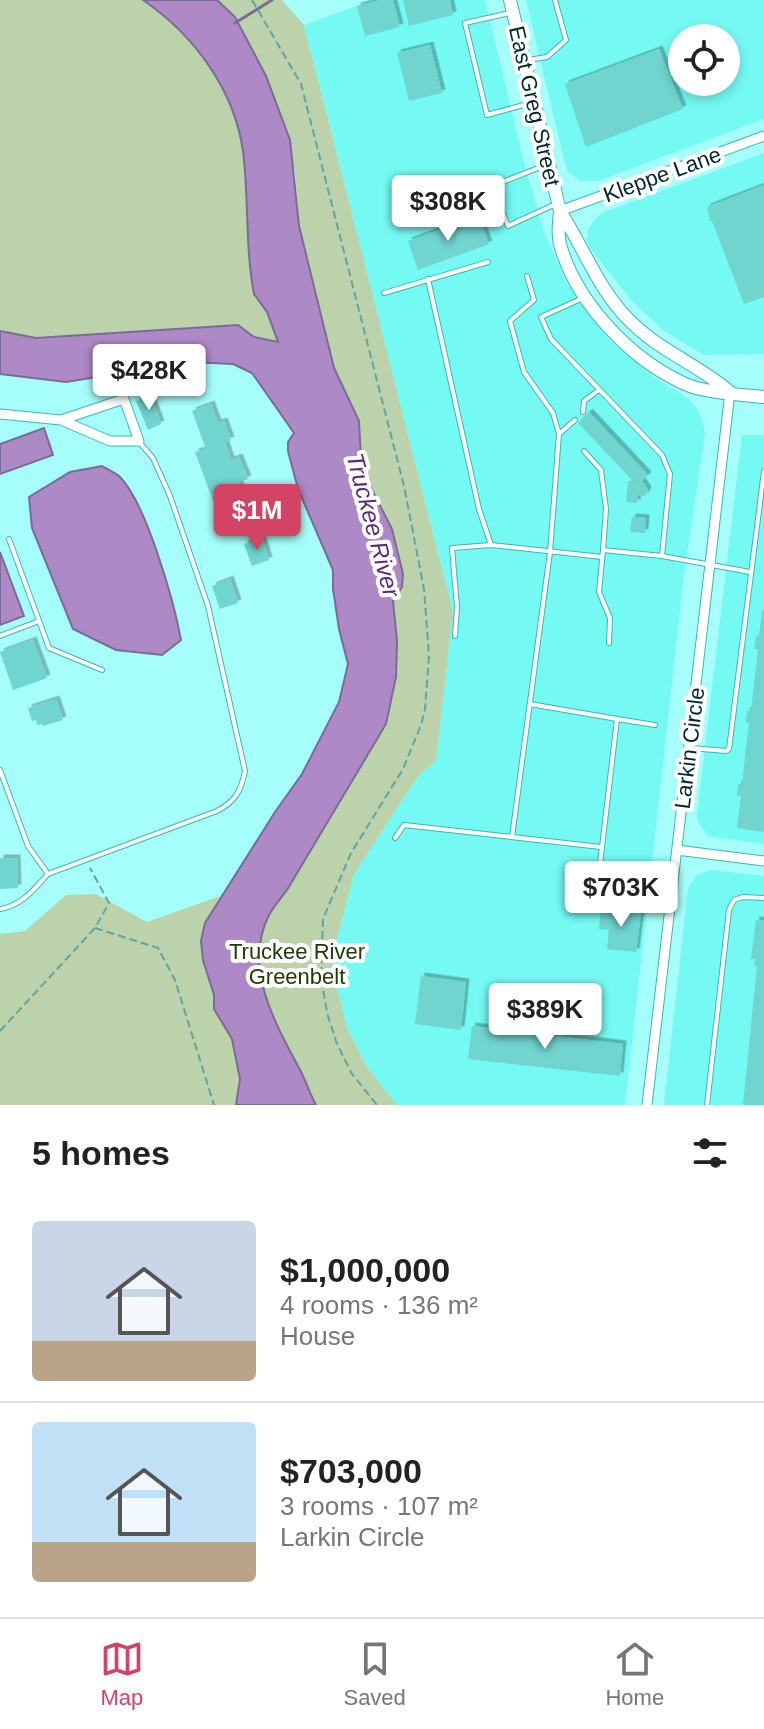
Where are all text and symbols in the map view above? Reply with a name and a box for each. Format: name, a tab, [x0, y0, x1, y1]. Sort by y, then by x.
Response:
street label: East Greg Street	[504, 23, 565, 189]
map controls	[668, 24, 740, 96]
button: locate	[668, 24, 740, 96]
street label: Kleppe Lane	[600, 142, 725, 207]
pin: $308K	[392, 175, 504, 243]
text: $308K	[410, 186, 486, 216]
pin: $428K	[93, 344, 205, 412]
text: $428K	[111, 355, 187, 385]
water label: Truckee River	[341, 450, 406, 601]
pin: $1M	[218, 484, 296, 552]
text: $1M	[232, 495, 282, 525]
street label: Larkin Circle	[670, 686, 709, 810]
pin: $703K	[565, 861, 677, 929]
text: $703K	[583, 872, 659, 902]
park label: Truckee River Greenbelt	[229, 939, 365, 989]
pin: $389K	[489, 983, 601, 1051]
text: $389K	[507, 994, 583, 1024]
icon: filters	[688, 1131, 732, 1175]
text: 5 homes	[32, 1134, 170, 1172]
text: $1,000,000	[280, 1251, 450, 1289]
icon: home	[96, 1253, 192, 1349]
text: 4 rooms · 136 m²	[280, 1290, 478, 1320]
text: House	[280, 1321, 355, 1351]
text: $703,000	[280, 1452, 422, 1490]
icon: home	[96, 1454, 192, 1550]
text: 3 rooms · 107 m²	[280, 1491, 478, 1521]
text: Larkin Circle	[280, 1522, 425, 1552]
tab: Map	[100, 1637, 144, 1711]
tab: Saved	[343, 1637, 406, 1711]
tab: Home	[605, 1637, 664, 1711]

